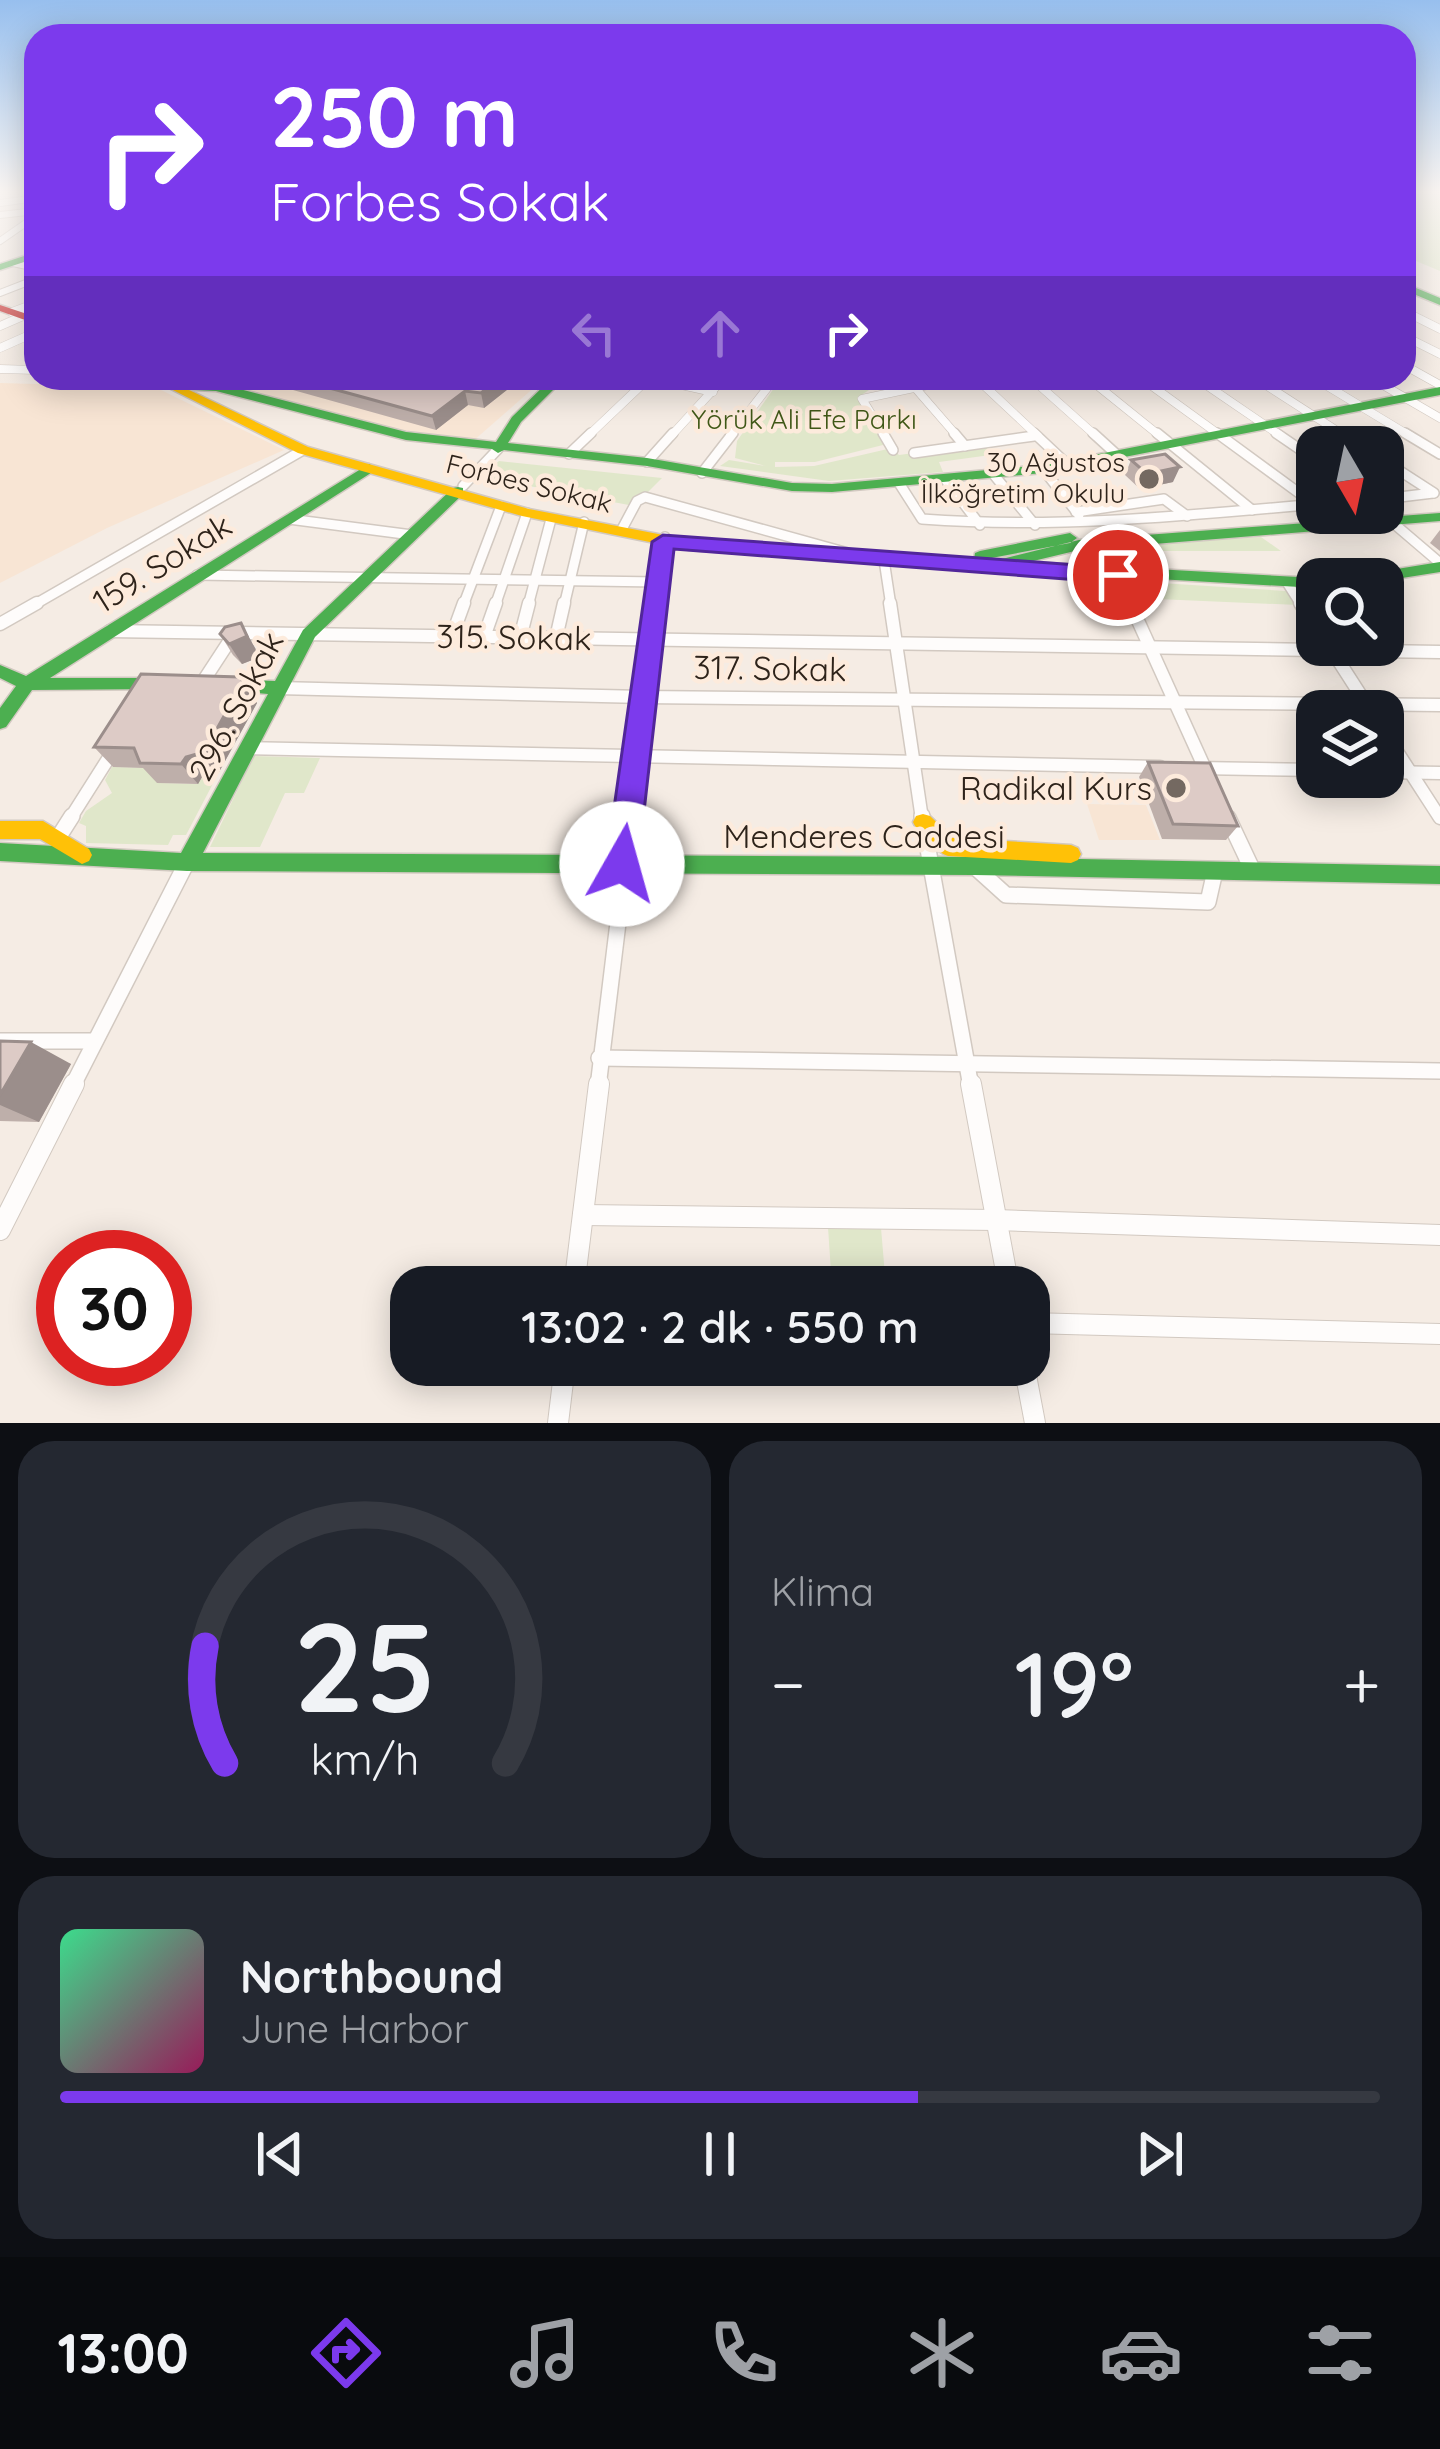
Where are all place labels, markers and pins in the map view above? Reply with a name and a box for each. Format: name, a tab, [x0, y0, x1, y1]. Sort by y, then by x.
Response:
place label: 30 Ağustos İlköğretim Okulu	[921, 445, 1125, 510]
marker: 30 Ağustos İlköğretim Okulu	[1136, 466, 1162, 492]
pin	[1067, 524, 1169, 626]
place label: Radikal Kurs	[960, 767, 1152, 808]
marker: Radikal Kurs	[1163, 775, 1189, 801]

